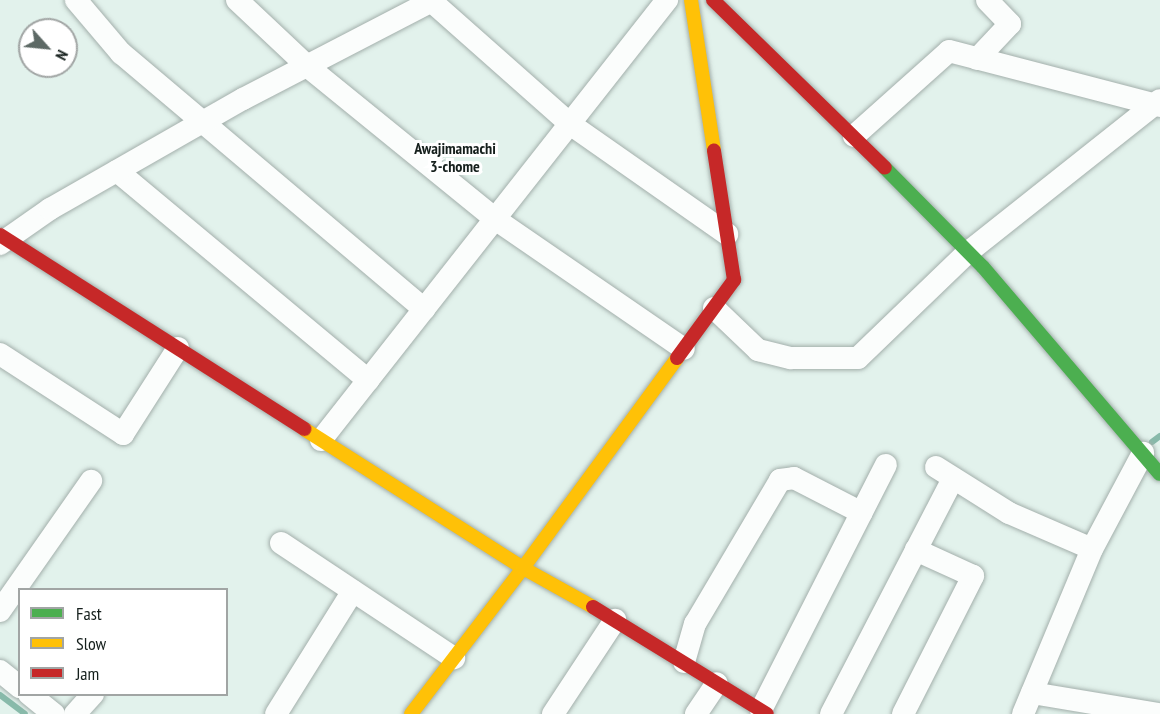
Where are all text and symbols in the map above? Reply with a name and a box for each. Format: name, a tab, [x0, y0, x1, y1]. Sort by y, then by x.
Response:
north arrow	[18, 18, 78, 78]
text: N	[51, 47, 73, 64]
district label: Awajimamachi 3-chome	[414, 138, 496, 176]
legend	[18, 588, 228, 696]
text: Fast	[76, 602, 102, 625]
text: Slow	[76, 632, 106, 655]
text: Jam	[76, 662, 99, 685]

